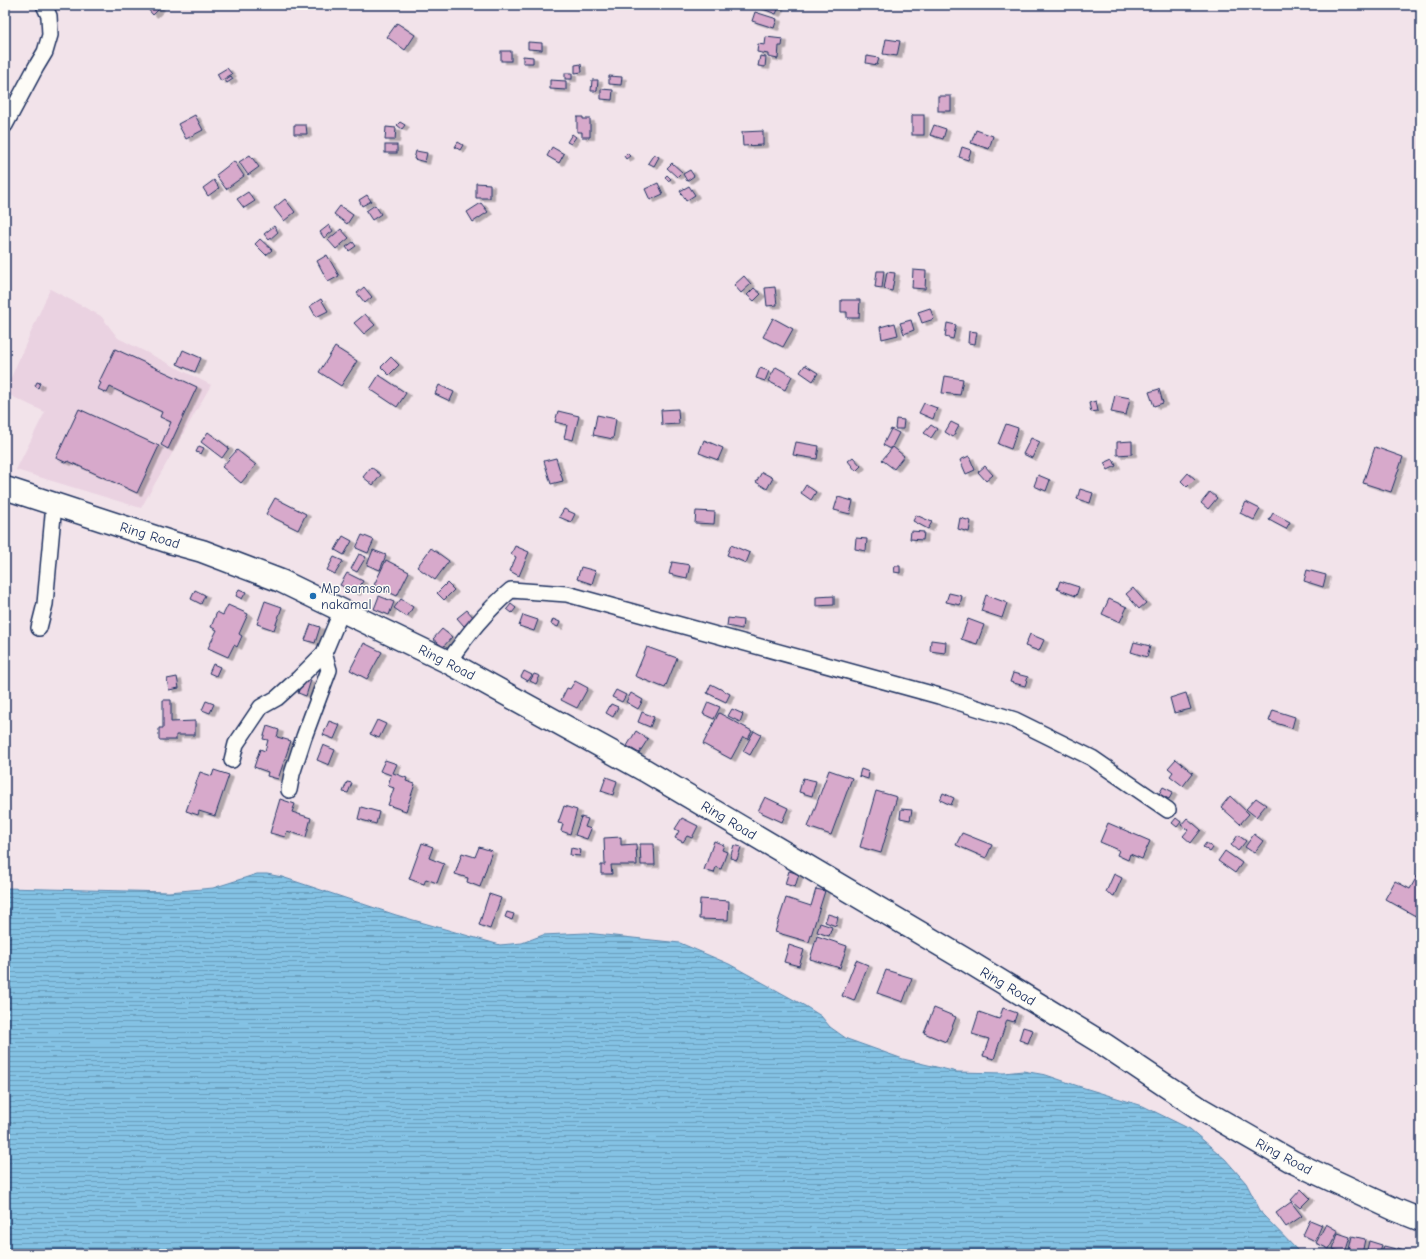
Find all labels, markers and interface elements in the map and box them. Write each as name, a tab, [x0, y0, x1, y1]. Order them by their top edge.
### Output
street label: Ring Road	[118, 518, 182, 553]
place label: Mp samson nakamal	[321, 580, 390, 613]
marker: Mp samson nakamal	[308, 591, 318, 601]
street label: Ring Road	[415, 641, 478, 684]
street label: Ring Road	[698, 797, 760, 844]
street label: Ring Road	[977, 963, 1039, 1010]
street label: Ring Road	[1253, 1134, 1315, 1178]

